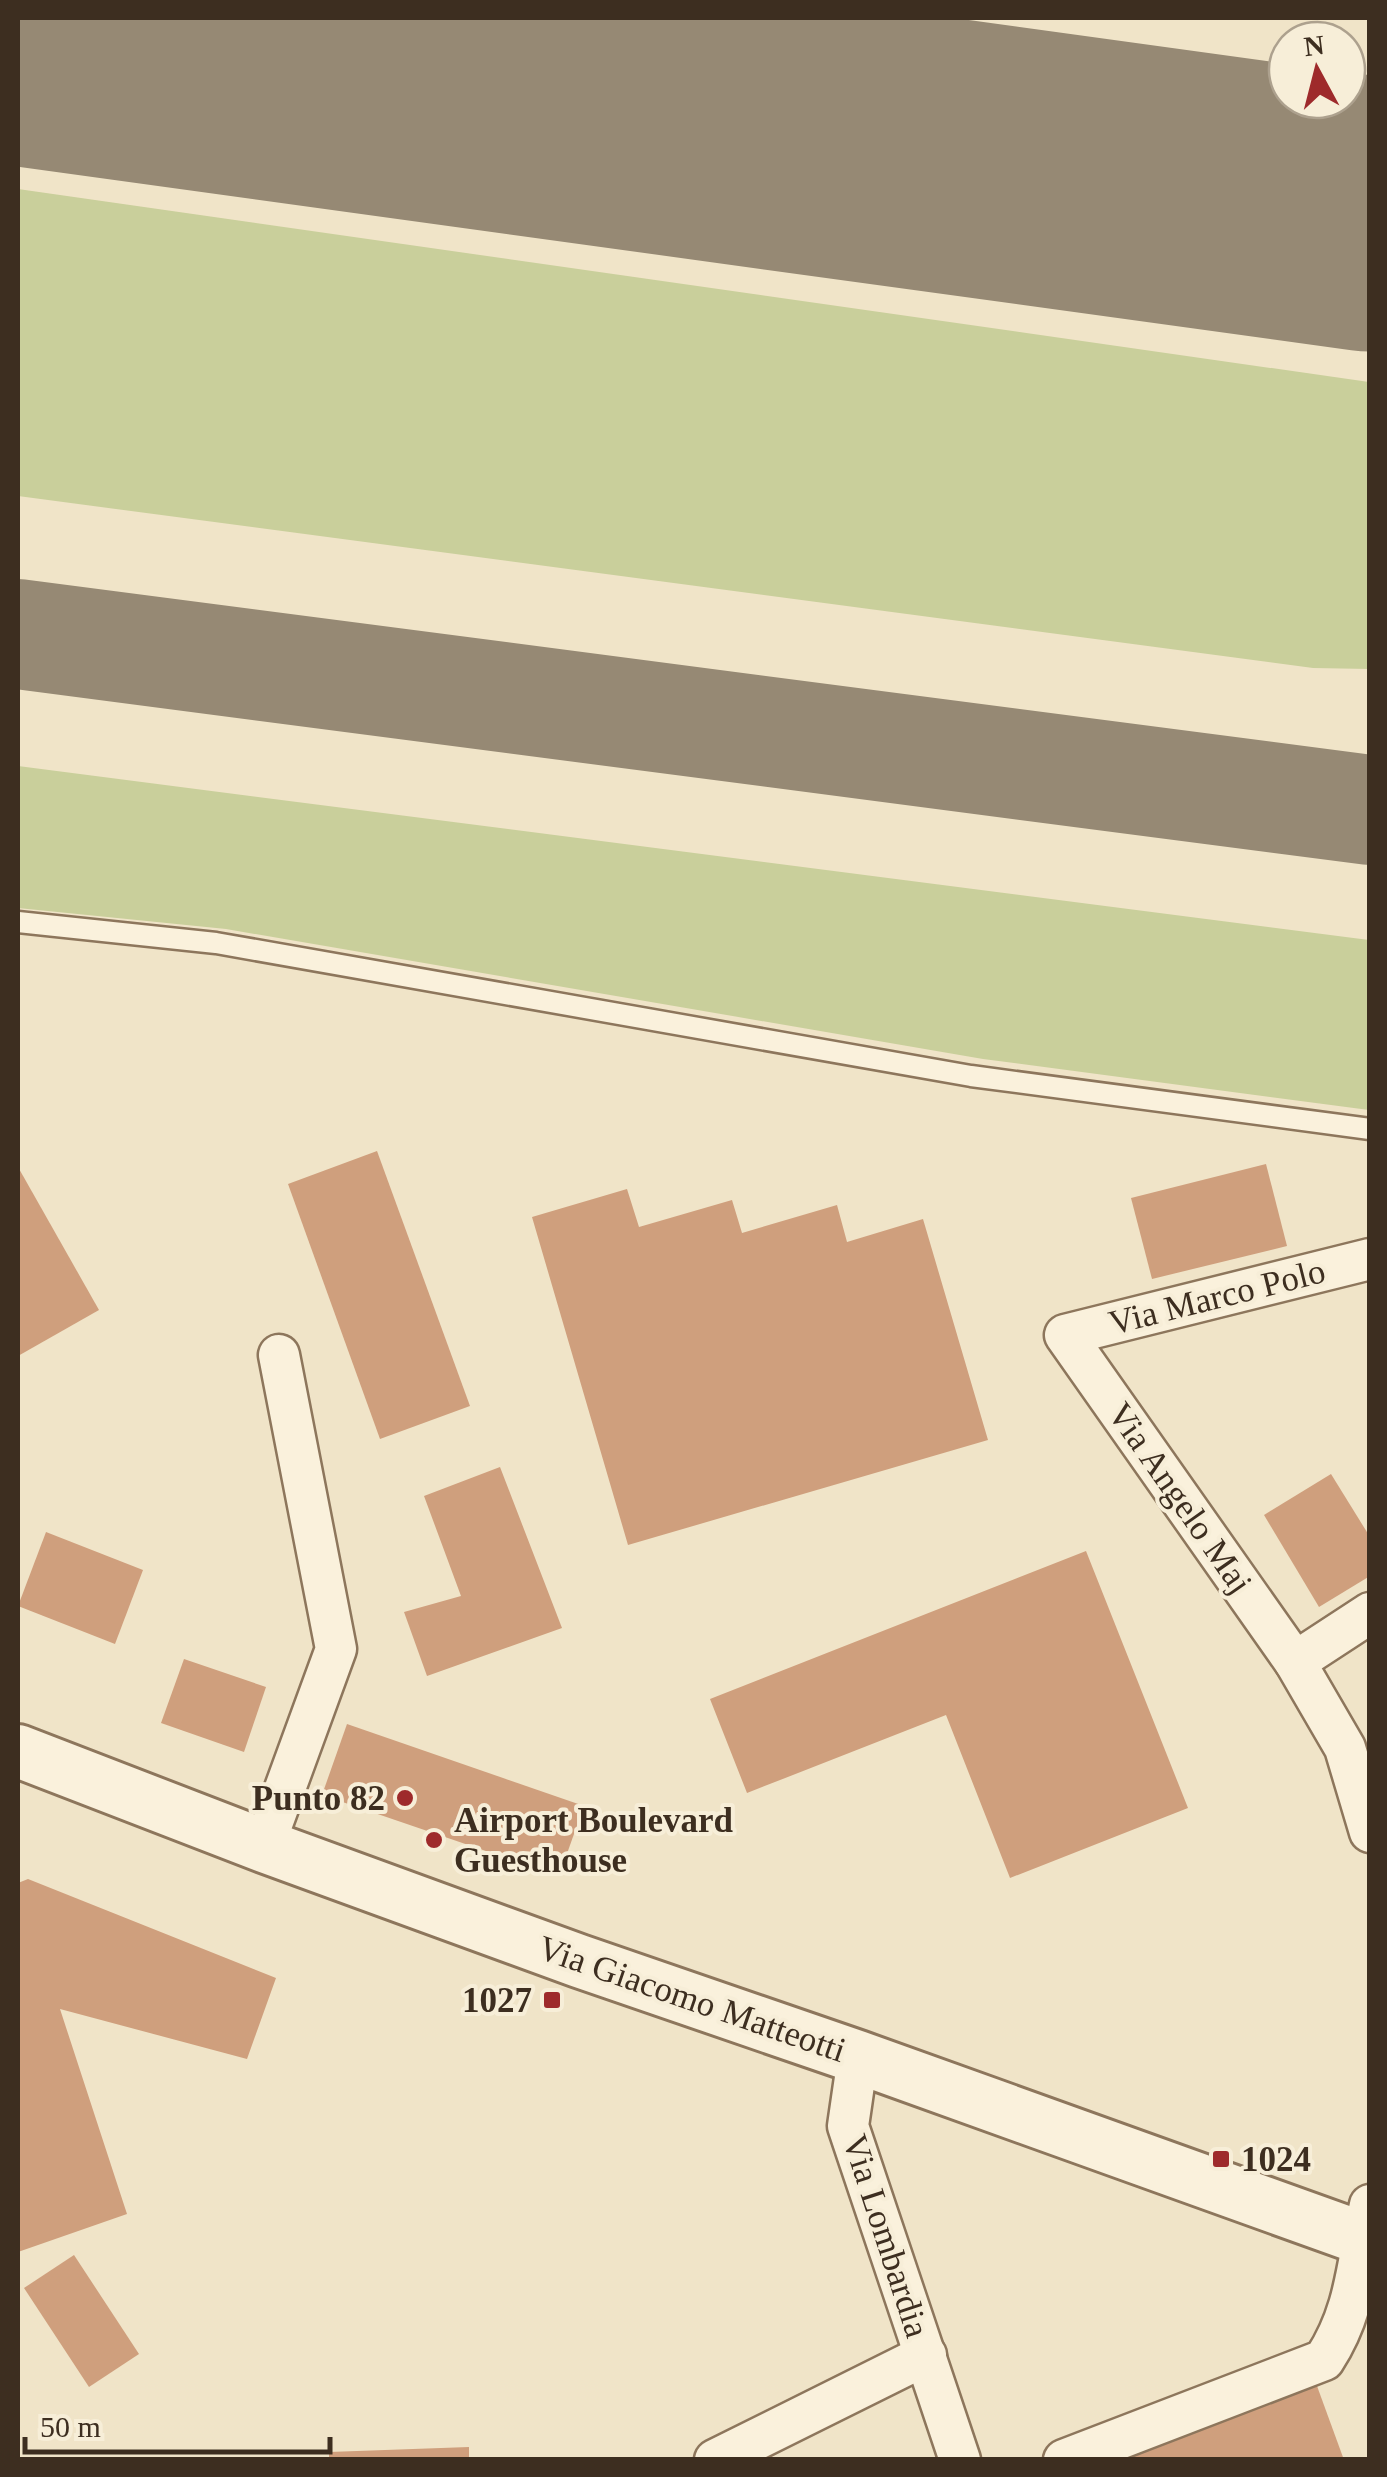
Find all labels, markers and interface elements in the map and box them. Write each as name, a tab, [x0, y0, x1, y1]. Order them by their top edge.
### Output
north arrow	[1267, 20, 1367, 120]
text: N	[1302, 29, 1326, 62]
street label: Via Marco Polo	[1105, 1251, 1329, 1343]
street label: Via Angelo Maj	[1100, 1395, 1260, 1601]
place label: Punto 82	[252, 1779, 385, 1818]
marker: Punto 82	[394, 1787, 416, 1809]
place label: Airport Boulevard Guesthouse	[454, 1801, 734, 1880]
marker: Airport Boulevard Guesthouse	[423, 1829, 445, 1851]
street label: Via Giacomo Matteotti	[533, 1928, 851, 2070]
place label: 1027	[462, 1981, 532, 2020]
marker: 1027	[541, 1989, 563, 2011]
street label: Via Lombardia	[835, 2130, 937, 2343]
place label: 1024	[1241, 2140, 1311, 2179]
marker: 1024	[1210, 2148, 1232, 2170]
scale bar	[25, 2392, 330, 2454]
text: 50 m	[40, 2410, 101, 2443]

